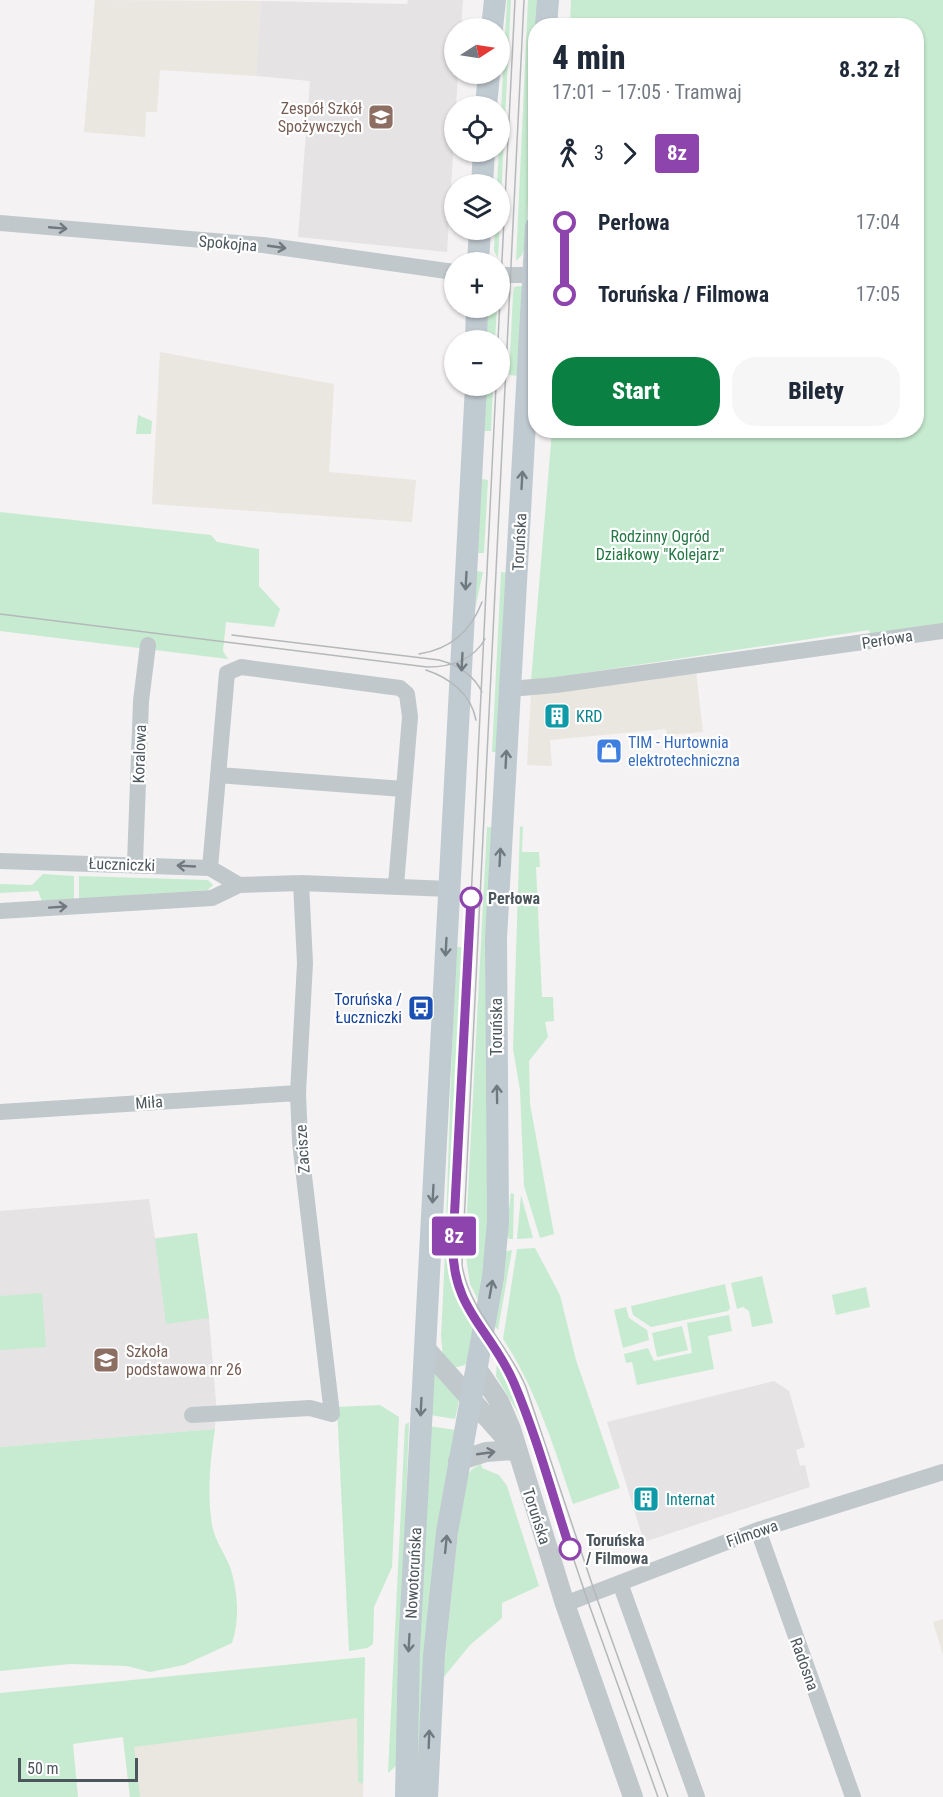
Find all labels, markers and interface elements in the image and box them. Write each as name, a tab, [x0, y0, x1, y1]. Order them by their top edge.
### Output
north arrow	[444, 18, 510, 84]
map controls	[444, 18, 510, 396]
text: 4 min	[552, 38, 626, 77]
text: 8.32 zł	[839, 57, 900, 82]
text: 17:01 – 17:05 · Tramwaj	[552, 80, 742, 104]
button: locate	[444, 96, 510, 162]
place label: Zespół Szkół Spożywczych	[278, 99, 362, 136]
school or university icon: Zespół Szkół Spożywczych	[366, 102, 396, 132]
icon: walk	[552, 137, 585, 170]
icon: forward	[613, 137, 646, 170]
text: 3	[594, 141, 604, 165]
text: 8z	[667, 141, 687, 165]
button: layers	[444, 174, 510, 240]
text: Perłowa	[598, 210, 670, 235]
text: 17:04	[856, 210, 900, 234]
one-way arrow	[48, 223, 68, 234]
street label: Spokojna	[198, 231, 258, 256]
one-way arrow	[267, 242, 286, 253]
button: +	[444, 252, 510, 318]
text: Toruńska / Filmowa	[598, 282, 769, 307]
text: 17:05	[856, 282, 900, 306]
button: −	[444, 330, 510, 396]
button: Start	[552, 357, 720, 426]
button: Bilety	[732, 357, 900, 426]
one-way arrow	[516, 471, 527, 490]
street label: Toruńska	[508, 513, 531, 572]
park label: Rodzinny Ogród Działkowy "Kolejarz"	[596, 527, 724, 564]
one-way arrow	[461, 571, 472, 591]
street label: Perłowa	[860, 626, 914, 653]
one-way arrow	[456, 652, 467, 672]
building icon: KRD	[542, 701, 572, 731]
place label: KRD	[576, 707, 602, 726]
street label: Koralowa	[129, 724, 150, 784]
place label: TIM - Hurtownia elektrotechniczna	[628, 733, 740, 770]
shop icon: TIM - Hurtownia elektrotechniczna	[594, 736, 624, 766]
one-way arrow	[501, 749, 512, 769]
one-way arrow	[495, 848, 506, 868]
street label: Łuczniczki	[88, 854, 156, 875]
one-way arrow	[176, 861, 196, 872]
marker: Perłowa	[460, 887, 482, 909]
place label: Perłowa	[488, 889, 541, 908]
one-way arrow	[48, 902, 68, 913]
one-way arrow	[440, 937, 451, 957]
place label: Toruńska / Łuczniczki	[334, 990, 402, 1027]
bus stop icon: Toruńska / Łuczniczki	[406, 993, 436, 1023]
street label: Toruńska	[487, 998, 506, 1056]
one-way arrow	[491, 1085, 503, 1105]
street label: Miła	[135, 1092, 163, 1113]
street label: Zacisze	[291, 1124, 314, 1174]
one-way arrow	[428, 1183, 439, 1203]
line badge: 8z	[427, 1216, 481, 1256]
text: 8z	[444, 1224, 464, 1248]
one-way arrow	[485, 1279, 496, 1299]
place label: Szkoła podstawowa nr 26	[126, 1342, 242, 1379]
school or university icon: Szkoła podstawowa nr 26	[91, 1345, 121, 1375]
one-way arrow	[416, 1396, 427, 1416]
one-way arrow	[476, 1447, 495, 1458]
building icon: Internat	[631, 1484, 661, 1514]
street label: Toruńska	[519, 1486, 555, 1547]
place label: Internat	[666, 1490, 715, 1509]
street label: Filmowa	[724, 1516, 780, 1551]
street label: Nowotoruńska	[402, 1527, 425, 1619]
place label: Toruńska / Filmowa	[585, 1531, 649, 1568]
one-way arrow	[441, 1535, 452, 1555]
marker: Toruńska / Filmowa	[559, 1538, 581, 1560]
one-way arrow	[404, 1633, 415, 1653]
street label: Radosna	[786, 1635, 823, 1693]
one-way arrow	[424, 1729, 435, 1749]
scale bar	[18, 1755, 138, 1782]
text: 50 m	[27, 1759, 59, 1778]

